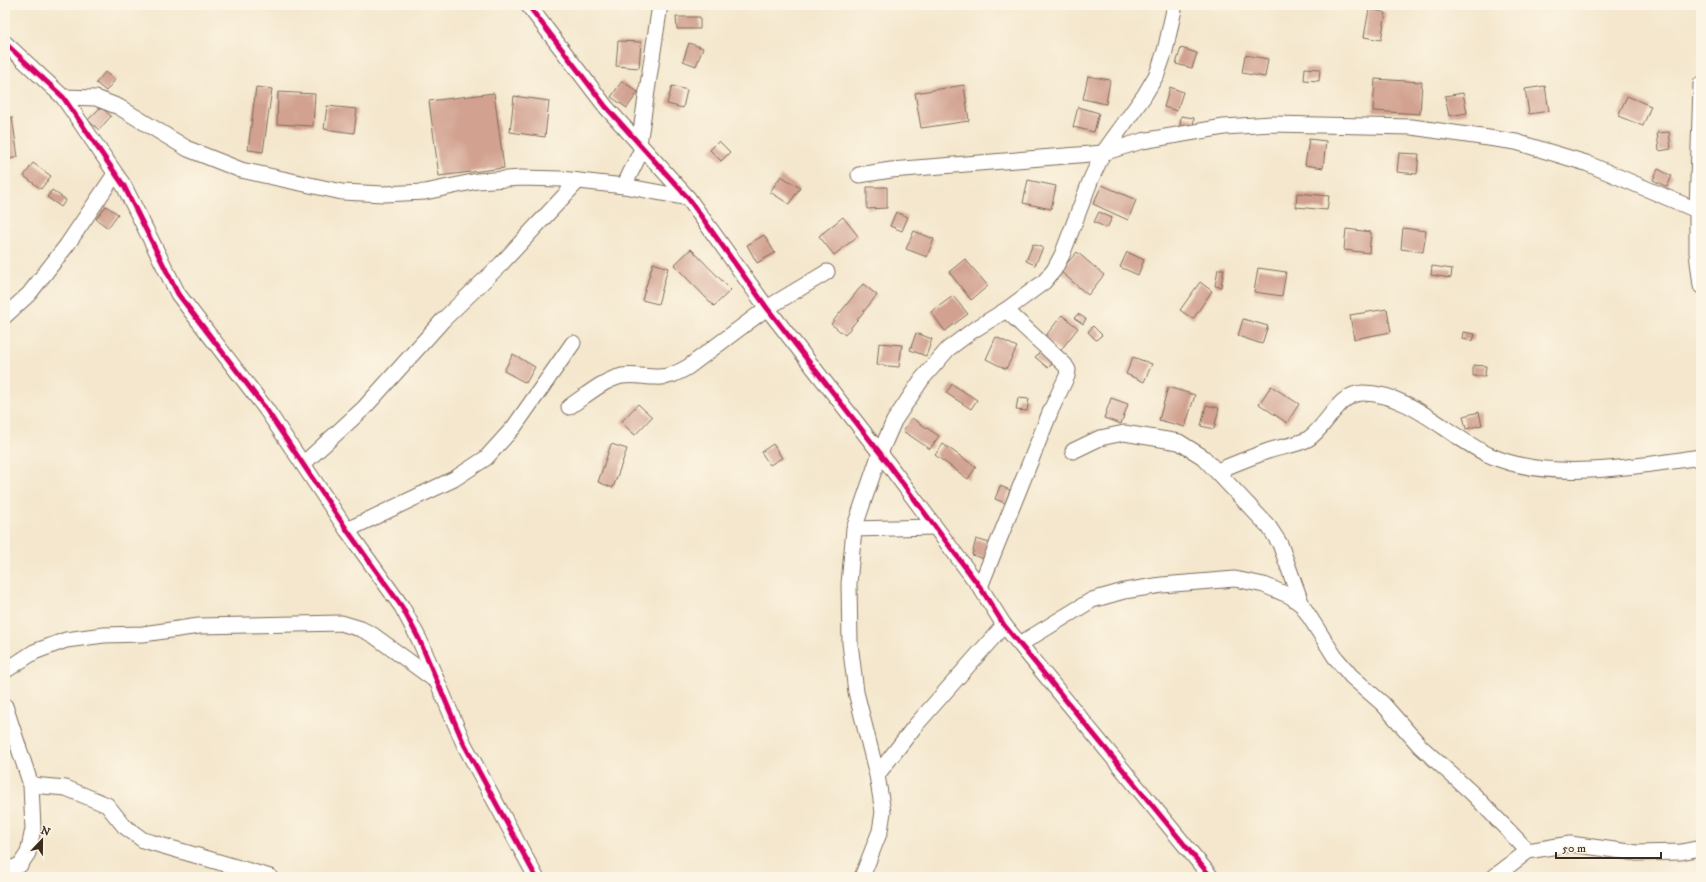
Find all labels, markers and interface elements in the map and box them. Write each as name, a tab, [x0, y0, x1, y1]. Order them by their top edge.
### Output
north arrow	[22, 820, 62, 860]
text: N	[39, 823, 52, 840]
scale bar	[1556, 834, 1661, 860]
text: 50 m	[1562, 841, 1586, 856]

